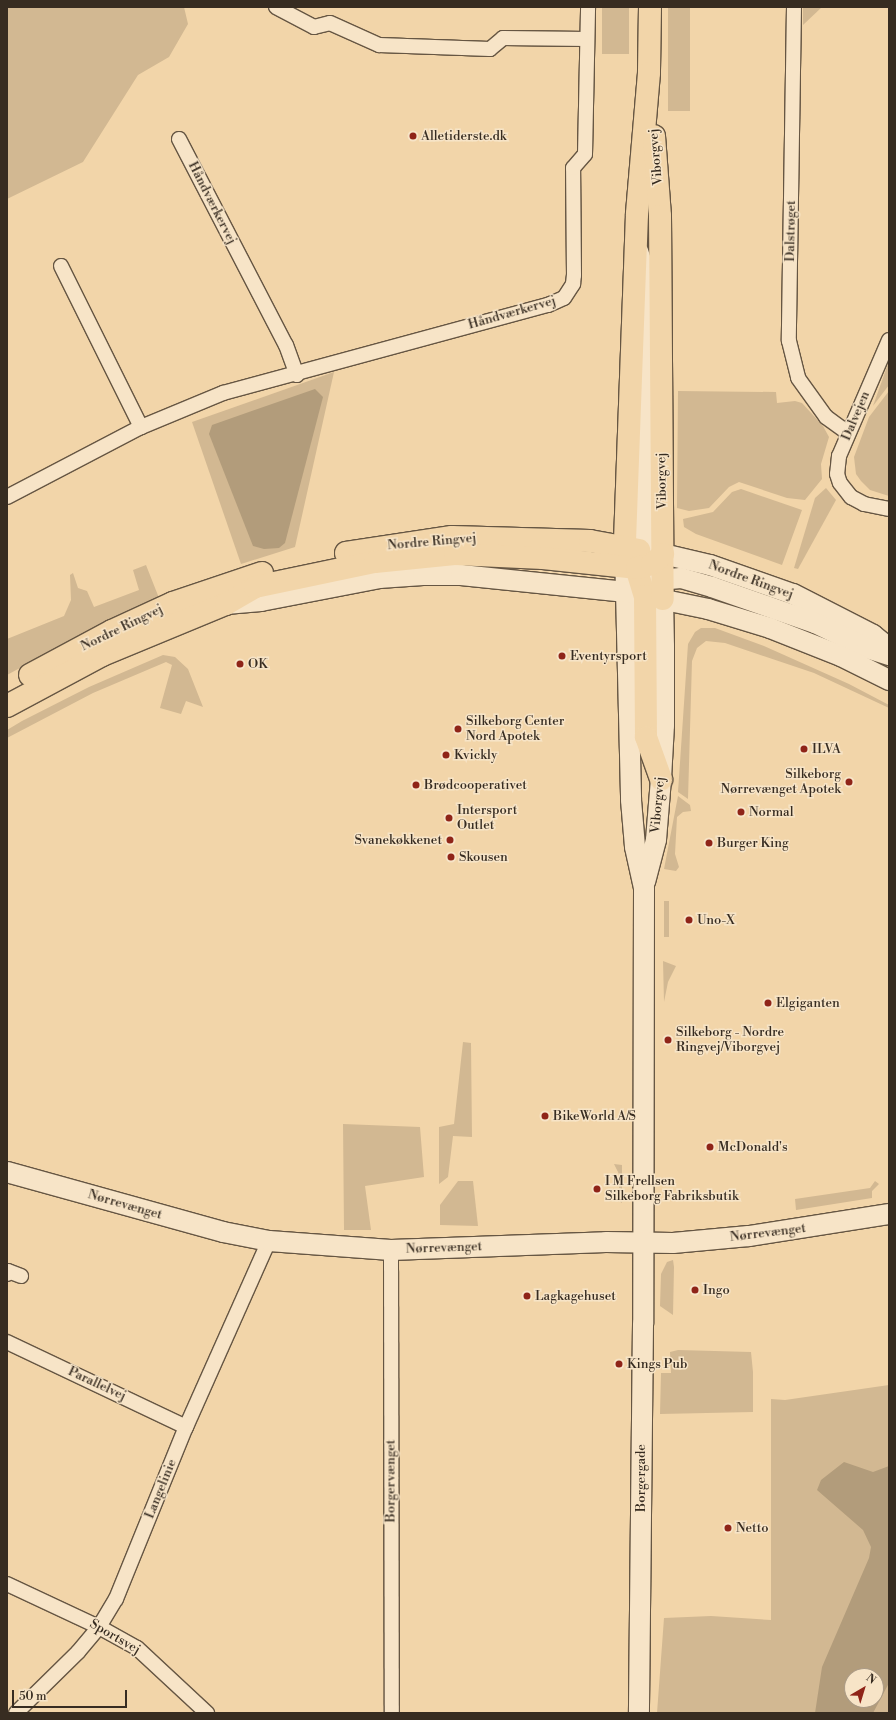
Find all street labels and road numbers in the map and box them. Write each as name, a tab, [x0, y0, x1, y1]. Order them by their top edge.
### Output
street label: Viborgvej	[646, 128, 666, 186]
street label: Håndværkervej	[185, 159, 239, 247]
street label: Dalstrøget	[783, 200, 799, 262]
street label: Håndværkervej	[466, 293, 558, 333]
street label: Dalvejen	[839, 389, 873, 443]
street label: Viborgvej	[654, 452, 670, 510]
street label: Nordre Ringvej	[387, 530, 477, 554]
street label: Nordre Ringvej	[706, 557, 796, 603]
street label: Nordre Ringvej	[78, 601, 166, 655]
street label: Viborgvej	[648, 776, 668, 834]
street label: Nørrevænget	[86, 1187, 164, 1223]
street label: Nørrevænget	[729, 1221, 807, 1245]
street label: Nørrevænget	[406, 1239, 482, 1257]
street label: Parallelvej	[65, 1364, 129, 1404]
street label: Borgervænget	[383, 1440, 399, 1522]
street label: Borgergade	[633, 1444, 649, 1512]
street label: Langelinie	[142, 1457, 180, 1521]
street label: Sportsvej	[87, 1616, 143, 1658]

